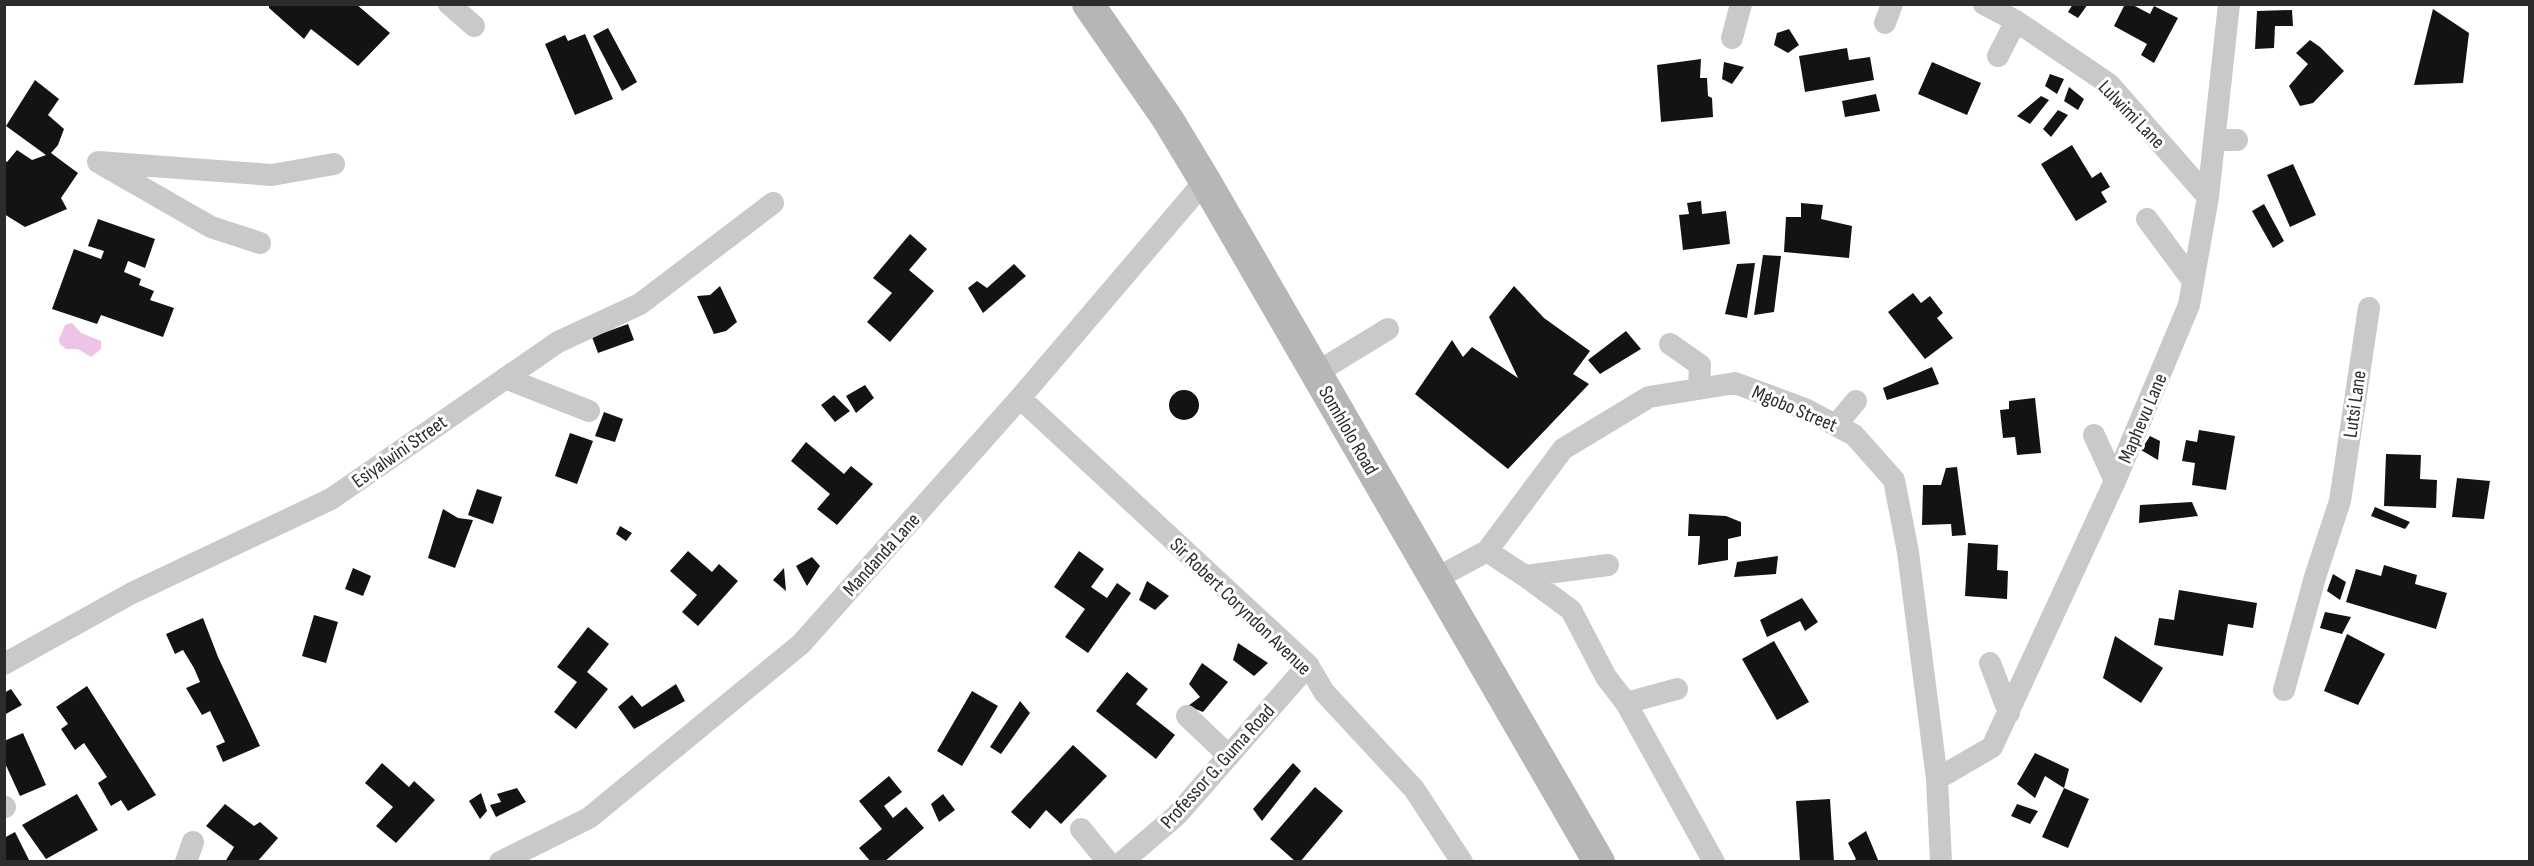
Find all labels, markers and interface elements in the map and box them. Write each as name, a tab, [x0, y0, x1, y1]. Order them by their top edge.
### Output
street label: Lulwimi Lane	[2093, 75, 2170, 154]
street label: Lutsi Lane	[2338, 369, 2372, 439]
street label: Maphevu Lane	[2113, 370, 2173, 467]
street label: Mgobo Street	[1748, 380, 1841, 438]
street label: Somhlolo Road	[1313, 382, 1383, 479]
street label: Esiyalwini Street	[347, 410, 452, 493]
street label: Mandanda Lane	[838, 508, 925, 601]
street label: Sir Robert Coryndon Avenue	[1165, 533, 1316, 680]
street label: Professor G. Guma Road	[1156, 699, 1280, 834]

